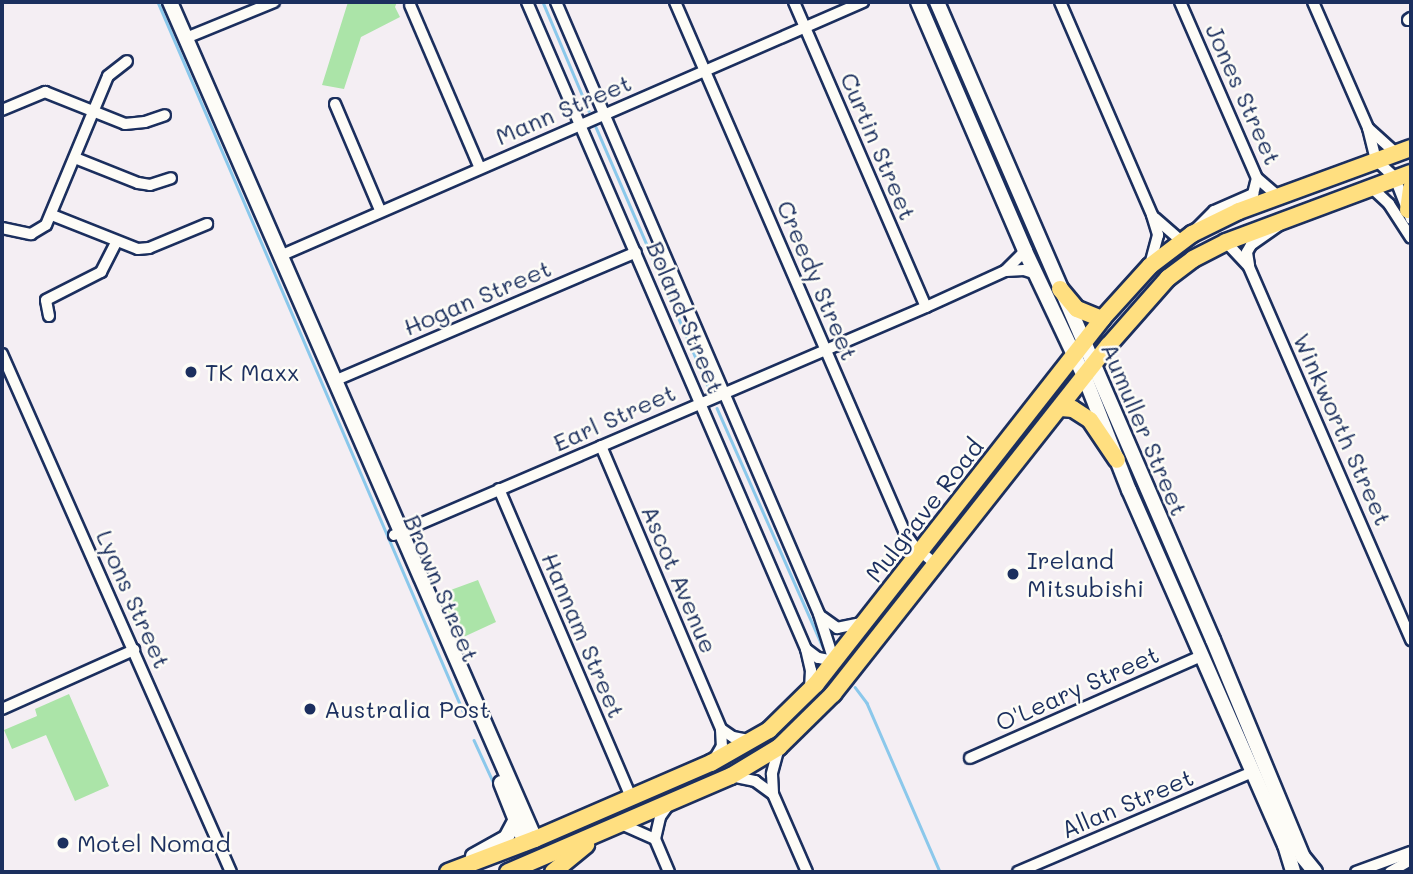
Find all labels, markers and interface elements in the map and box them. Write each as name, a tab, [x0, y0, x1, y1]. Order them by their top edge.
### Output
street label: Jones Street	[1200, 19, 1288, 169]
street label: Mann Street	[491, 67, 635, 151]
street label: Curtin Street	[835, 68, 923, 224]
street label: Creedy Street	[771, 196, 865, 364]
street label: Boland Street	[641, 236, 731, 398]
street label: Hogan Street	[399, 253, 555, 341]
street label: Winkworth Street	[1288, 328, 1398, 530]
street label: Aumuller Street	[1096, 338, 1194, 520]
place label: TK Maxx	[205, 358, 299, 386]
marker: TK Maxx	[183, 364, 199, 380]
street label: Earl Street	[548, 377, 680, 457]
street label: Mulgrave Road	[859, 432, 989, 588]
street label: Ascot Avenue	[636, 501, 724, 657]
street label: Brown Street	[398, 510, 486, 666]
street label: Lyons Street	[91, 525, 177, 673]
place label: Ireland Mitsubishi	[1027, 546, 1144, 602]
street label: Hannam Street	[536, 548, 632, 722]
marker: Ireland Mitsubishi	[1005, 566, 1021, 582]
street label: O'Leary Street	[991, 639, 1163, 737]
place label: Australia Post	[324, 695, 490, 723]
marker: Australia Post	[302, 701, 318, 717]
street label: Allan Street	[1056, 762, 1198, 844]
place label: Motel Nomad	[77, 829, 231, 857]
marker: Motel Nomad	[55, 835, 71, 851]

